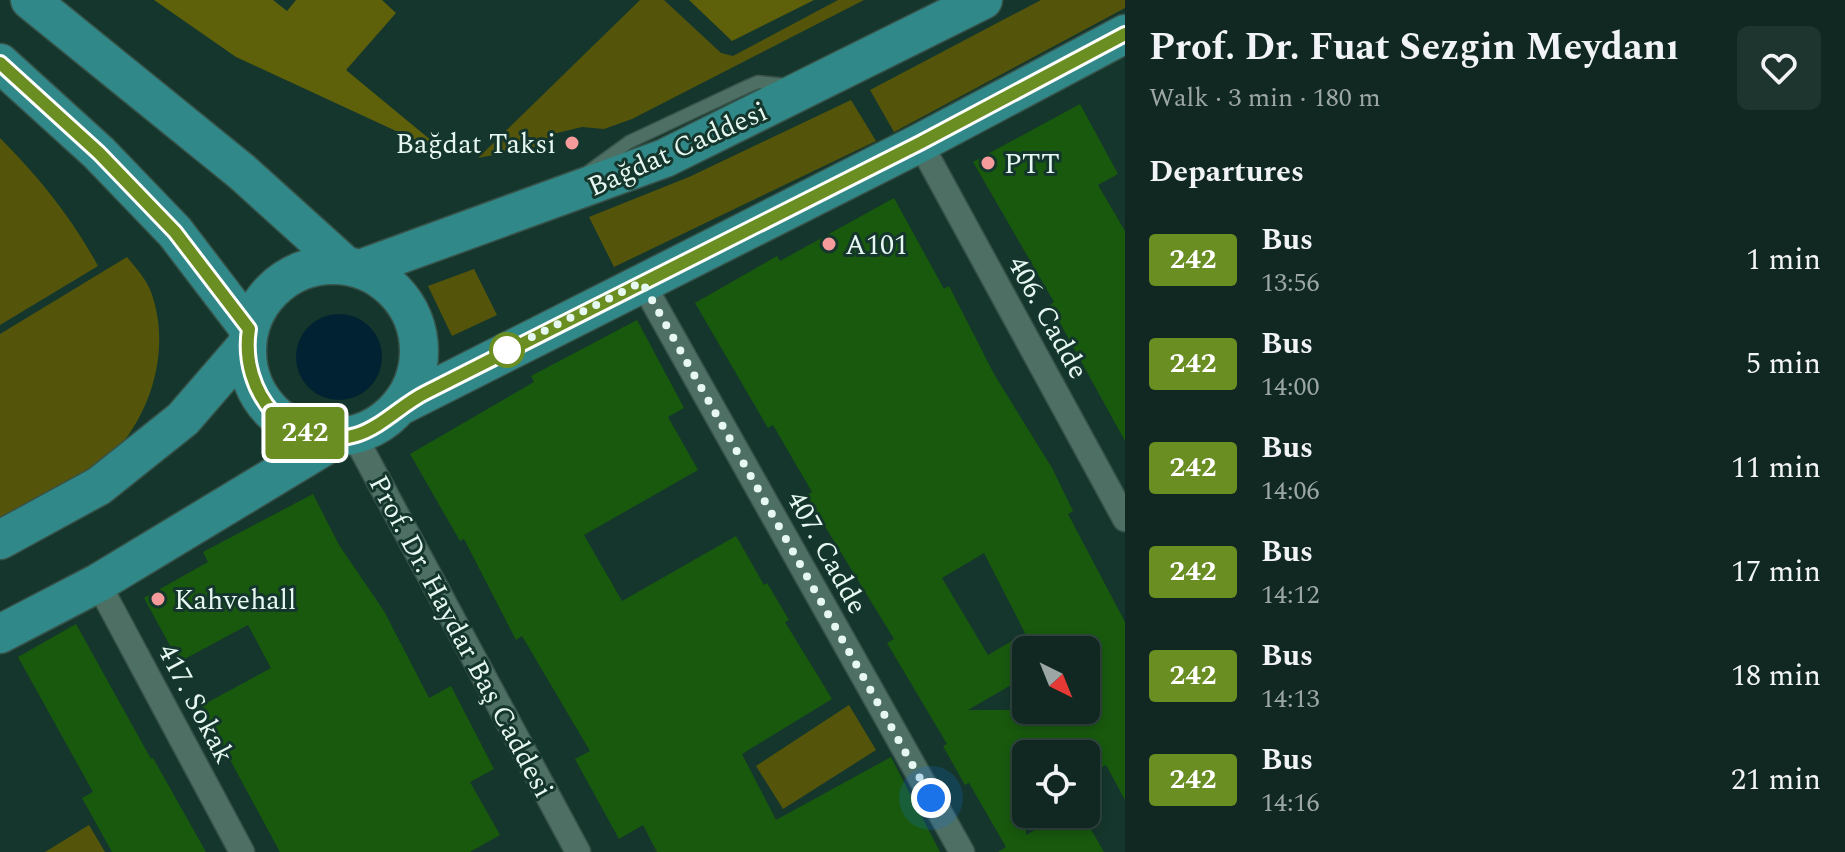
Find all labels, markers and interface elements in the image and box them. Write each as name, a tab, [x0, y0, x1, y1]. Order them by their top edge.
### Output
text: Prof. Dr. Fuat Sezgin Meydanı	[1149, 19, 1679, 77]
button: heart	[1737, 26, 1821, 110]
text: Walk · 3 min · 180 m	[1149, 78, 1381, 118]
street label: Bağdat Caddesi	[581, 90, 775, 208]
place label: Bağdat Taksi	[396, 123, 556, 166]
marker: Bağdat Taksi	[563, 134, 581, 152]
place label: PTT	[1004, 143, 1060, 186]
text: Departures	[1149, 149, 1304, 195]
marker: PTT	[979, 154, 997, 172]
text: Bus	[1261, 217, 1313, 263]
place label: A101	[845, 224, 908, 267]
marker: A101	[820, 235, 838, 253]
text: 1 min	[1746, 237, 1821, 283]
text: 242	[1169, 238, 1217, 281]
street label: 406. Cadde	[996, 248, 1099, 387]
text: 13:56	[1261, 263, 1320, 303]
text: Bus	[1261, 321, 1313, 367]
unlabelled marker	[490, 333, 524, 367]
text: 5 min	[1746, 341, 1821, 387]
text: 242	[1169, 342, 1217, 385]
text: 14:00	[1261, 367, 1320, 407]
line badge: 242	[259, 407, 351, 459]
text: 242	[281, 411, 329, 454]
text: Bus	[1261, 425, 1313, 471]
text: 11 min	[1731, 445, 1821, 491]
text: 242	[1169, 446, 1217, 489]
street label: Prof. Dr. Haydar Baş Caddesi	[357, 468, 564, 806]
text: 14:06	[1261, 471, 1320, 511]
street label: 407. Cadde	[775, 483, 878, 622]
text: Bus	[1261, 529, 1313, 575]
text: 17 min	[1731, 549, 1821, 595]
text: 242	[1169, 550, 1217, 593]
text: 14:12	[1261, 575, 1320, 615]
place label: Kahvehall	[174, 579, 296, 622]
marker: Kahvehall	[149, 590, 167, 608]
text: Bus	[1261, 633, 1313, 679]
street label: 417. Sokak	[146, 636, 245, 772]
north arrow	[1012, 636, 1100, 724]
map controls	[1012, 636, 1100, 828]
text: 18 min	[1731, 653, 1821, 699]
text: 242	[1169, 654, 1217, 697]
text: 14:13	[1261, 679, 1320, 719]
text: Bus	[1261, 737, 1313, 783]
button: locate	[1012, 740, 1100, 828]
text: 21 min	[1731, 757, 1821, 803]
text: 242	[1169, 758, 1217, 801]
your location	[911, 778, 951, 818]
text: 14:16	[1261, 783, 1320, 823]

